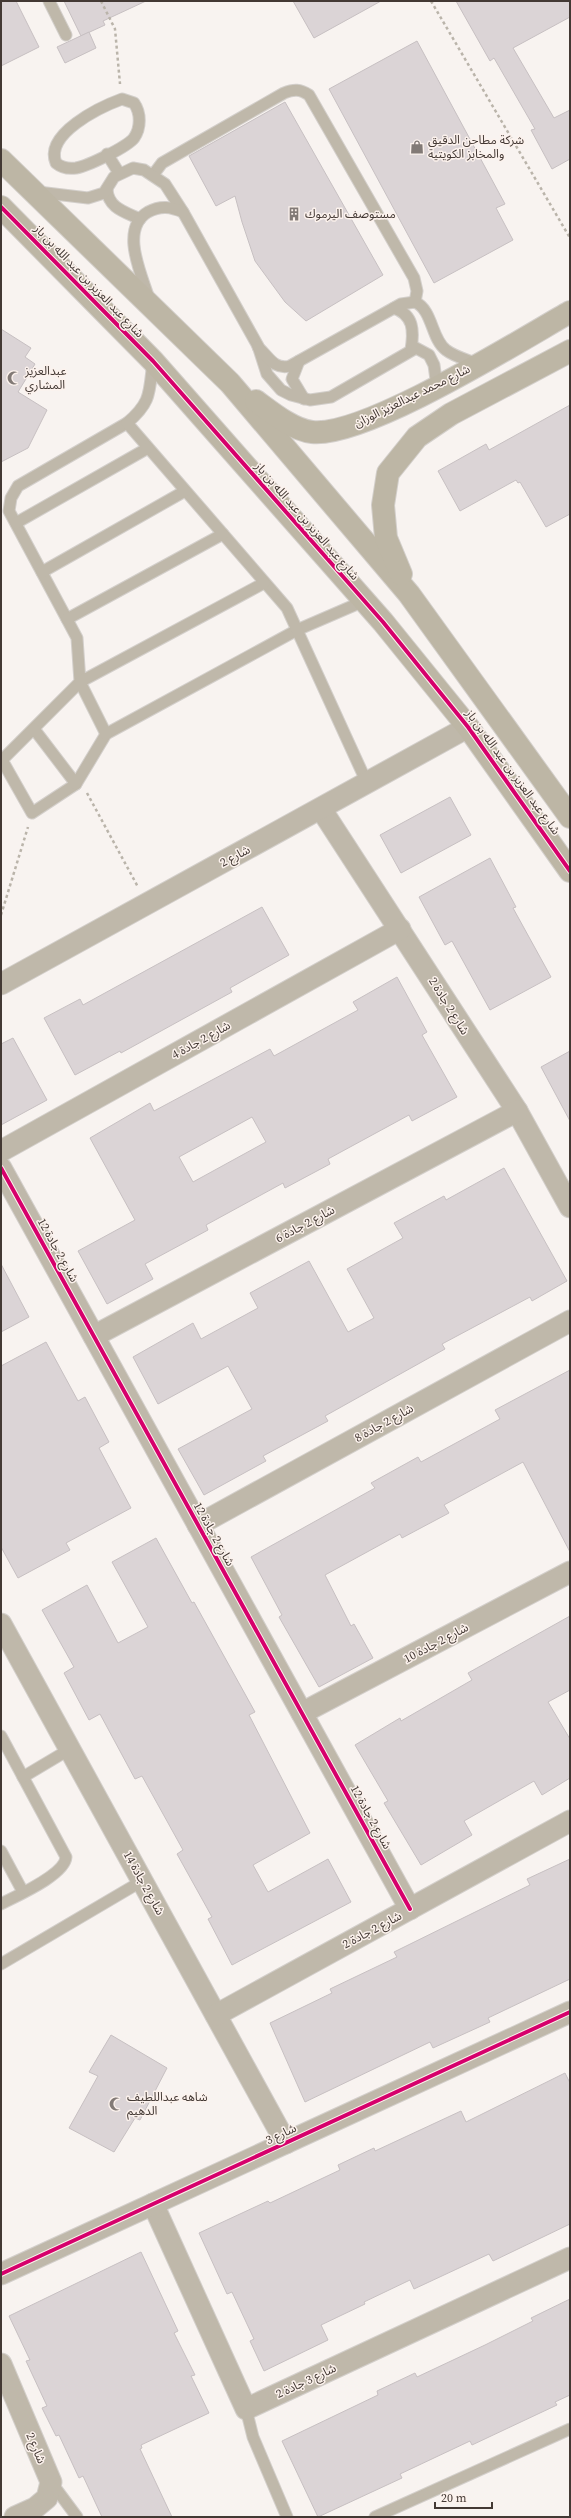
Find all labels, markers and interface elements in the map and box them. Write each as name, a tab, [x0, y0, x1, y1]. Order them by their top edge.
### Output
place label: شركة مطاحن الدقيق والمخابز الكويتية	[428, 132, 524, 162]
shop icon: شركة مطاحن الدقيق والمخابز الكويتية	[409, 139, 425, 155]
building icon: مستوصف اليرموك	[286, 206, 302, 222]
place label: مستوصف اليرموك	[305, 206, 396, 222]
street label: شارع عبد العزيز بن عبد الله بن باز	[29, 220, 147, 342]
street label: شارع محمد عبدالعزيز الوزان	[351, 361, 473, 432]
place label: عبدالعزيز المشاري	[24, 363, 67, 395]
mosque icon: عبدالعزيز المشاري	[6, 370, 22, 386]
street label: شارع عبد العزيز بن عبد الله بن باز	[250, 458, 363, 584]
street label: شارع عبد العزيز بن عبد الله بن باز	[461, 705, 564, 839]
street label: شارع 2	[217, 841, 253, 872]
street label: شارع 2 جادة 2	[424, 974, 473, 1038]
street label: شارع 2 جادة 4	[169, 1017, 234, 1064]
street label: شارع 2 جادة 6	[273, 1202, 338, 1247]
street label: شارع 2 جادة 12	[33, 1215, 82, 1285]
street label: شارع 2 جادة 8	[352, 1400, 417, 1447]
street label: شارع 2 جادة 12	[189, 1499, 238, 1569]
street label: شارع 2 جادة 10	[401, 1619, 472, 1668]
street label: شارع 2 جادة 12	[346, 1782, 395, 1852]
street label: شارع 2 جادة 14	[119, 1848, 168, 1918]
street label: شارع 2 جادة 2	[340, 1908, 405, 1953]
place label: شاهه عبداللطيف الدهيم	[127, 2089, 208, 2120]
mosque icon: شاهه عبداللطيف الدهيم	[108, 2096, 124, 2112]
street label: شارع 3	[263, 2120, 299, 2149]
street label: شارع 3 جادة 2	[273, 2360, 339, 2403]
street label: شارع 2	[21, 2430, 50, 2466]
scale bar	[435, 2484, 492, 2510]
text: 20 m	[441, 2490, 467, 2506]

